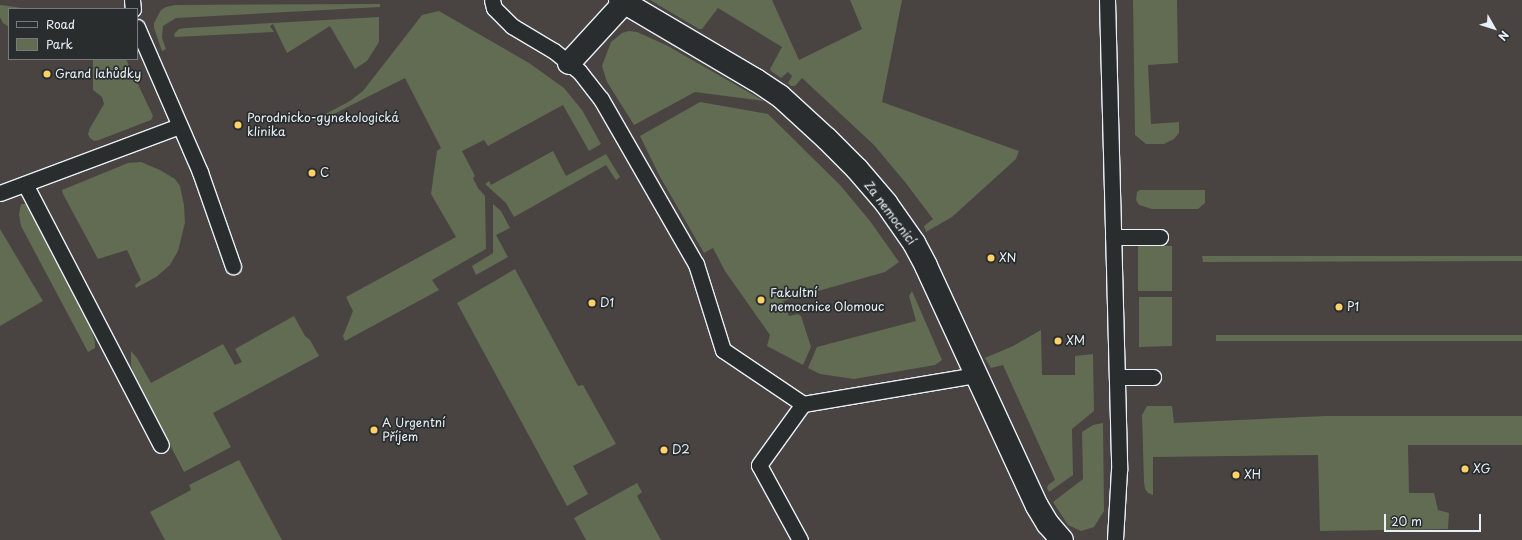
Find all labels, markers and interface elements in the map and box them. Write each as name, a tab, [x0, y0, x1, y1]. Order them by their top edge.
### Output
legend	[8, 8, 138, 60]
north arrow	[1474, 8, 1514, 48]
text: Road	[46, 15, 75, 33]
text: N	[1494, 27, 1513, 45]
text: Park	[46, 35, 73, 53]
place label: Grand lahůdky	[55, 67, 142, 81]
marker: Grand lahůdky	[42, 69, 52, 79]
place label: Porodnicko-gynekologická klinika	[247, 111, 399, 139]
marker: Porodnicko-gynekologická klinika	[232, 119, 244, 131]
place label: C	[320, 166, 329, 180]
marker: C	[307, 168, 317, 178]
street label: Za nemocnicí	[861, 178, 919, 248]
place label: XN	[999, 251, 1017, 265]
marker: XN	[986, 253, 996, 263]
place label: Fakultní nemocnice Olomouc	[770, 286, 885, 314]
marker: Fakultní nemocnice Olomouc	[755, 294, 767, 306]
place label: D1	[600, 296, 614, 310]
marker: D1	[587, 298, 597, 308]
place label: P1	[1347, 300, 1359, 314]
marker: P1	[1334, 302, 1344, 312]
place label: XM	[1066, 334, 1085, 348]
marker: XM	[1053, 336, 1063, 346]
place label: A Urgentní Příjem	[382, 416, 445, 444]
marker: A Urgentní Příjem	[369, 425, 379, 435]
place label: D2	[672, 443, 690, 457]
marker: D2	[659, 445, 669, 455]
place label: XG	[1473, 462, 1491, 476]
marker: XG	[1460, 464, 1470, 474]
place label: XH	[1244, 468, 1261, 482]
marker: XH	[1231, 470, 1241, 480]
scale bar	[1386, 506, 1483, 532]
text: 20 m	[1391, 512, 1422, 530]

